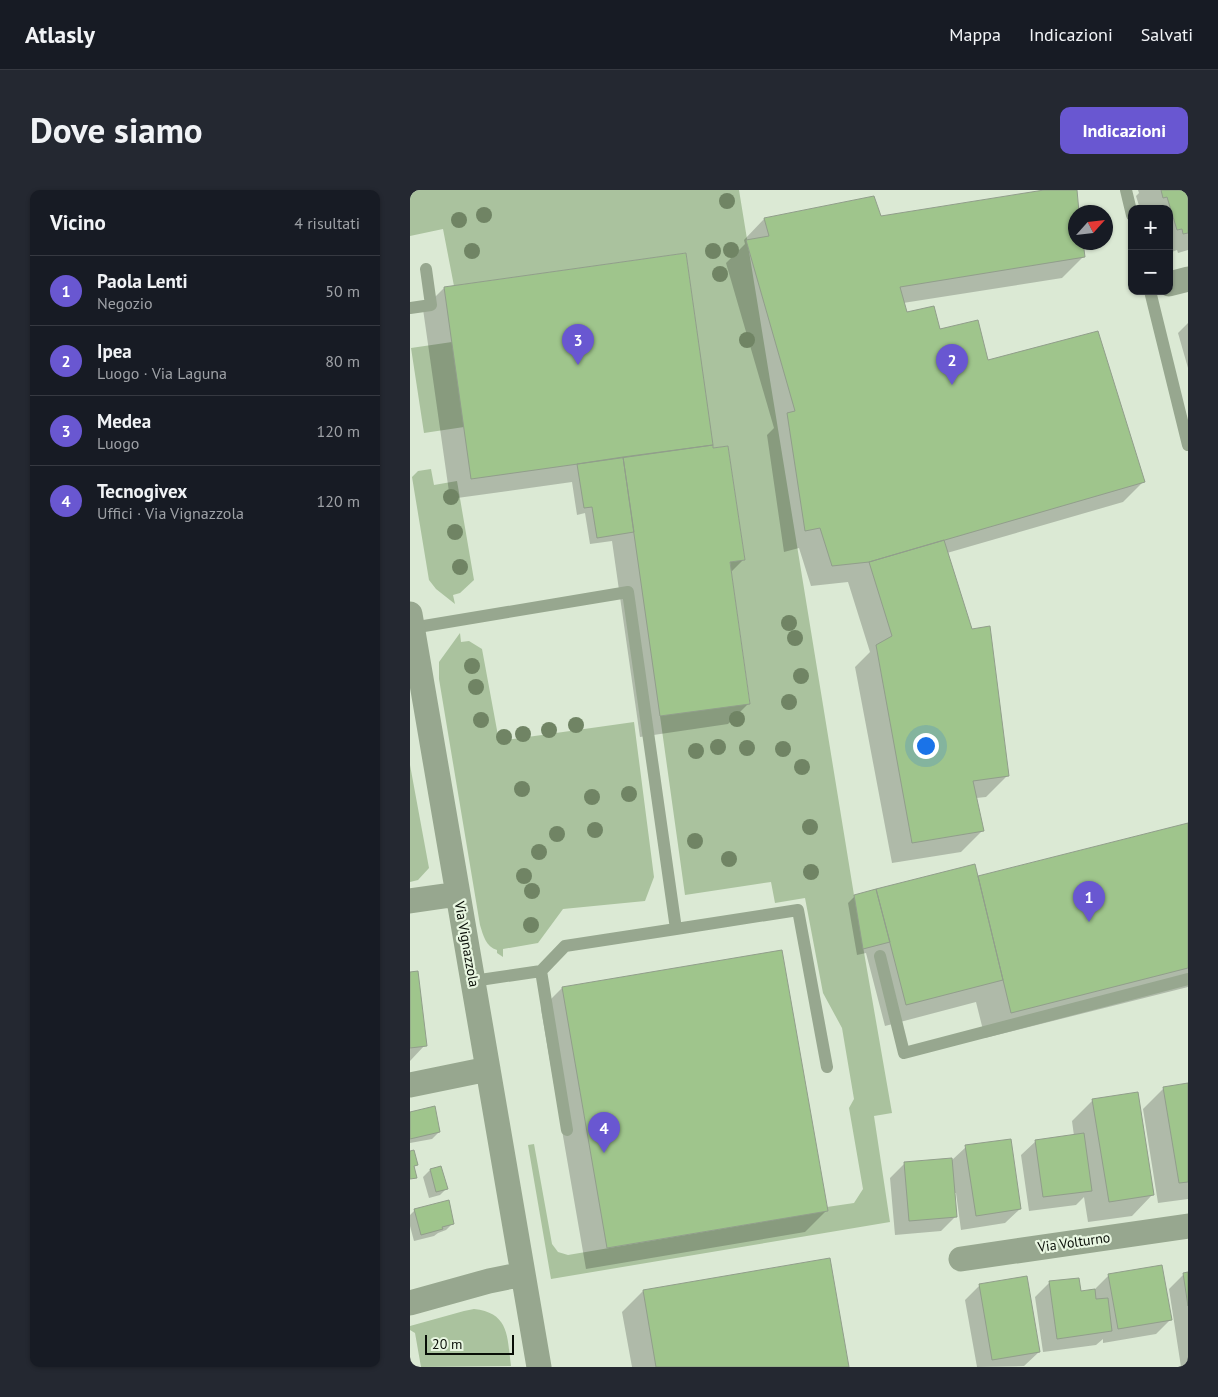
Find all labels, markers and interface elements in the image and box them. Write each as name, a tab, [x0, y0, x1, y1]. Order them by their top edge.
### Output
text: Atlasly	[25, 19, 95, 50]
text: Mappa	[949, 23, 1001, 46]
text: Indicazioni	[1029, 23, 1113, 46]
text: Salvati	[1141, 23, 1193, 46]
text: Dove siamo	[30, 107, 203, 153]
button: Indicazioni	[1060, 107, 1188, 154]
north arrow	[1068, 205, 1113, 250]
map controls	[1128, 205, 1173, 295]
button: +	[1128, 205, 1173, 250]
text: Vicino	[50, 209, 106, 236]
text: 4 risultati	[294, 213, 360, 233]
button: −	[1128, 250, 1173, 295]
text: Paola Lenti	[97, 269, 188, 293]
text: 1	[61, 281, 71, 301]
text: 50 m	[325, 281, 360, 301]
text: Negozio	[97, 293, 153, 313]
pin: 3	[562, 324, 594, 365]
text: Ipea	[97, 339, 132, 363]
pin: 2	[936, 344, 968, 385]
text: 2	[61, 351, 71, 371]
text: 80 m	[325, 351, 360, 371]
text: Luogo · Via Laguna	[97, 363, 227, 383]
text: Medea	[97, 409, 151, 433]
text: 3	[61, 421, 71, 441]
text: 120 m	[317, 421, 360, 441]
text: Luogo	[97, 433, 139, 453]
text: Tecnogivex	[97, 479, 187, 503]
text: 4	[61, 491, 71, 511]
text: 120 m	[317, 491, 360, 511]
text: Uffici · Via Vignazzola	[97, 503, 244, 523]
your location	[913, 733, 939, 759]
pin: 1	[1073, 881, 1105, 922]
street label: Via Vignazzola	[450, 899, 483, 988]
pin: 4	[588, 1112, 620, 1153]
street label: Via Volturno	[1036, 1228, 1111, 1256]
scale bar	[425, 1332, 514, 1355]
text: 20 m	[432, 1335, 462, 1353]

